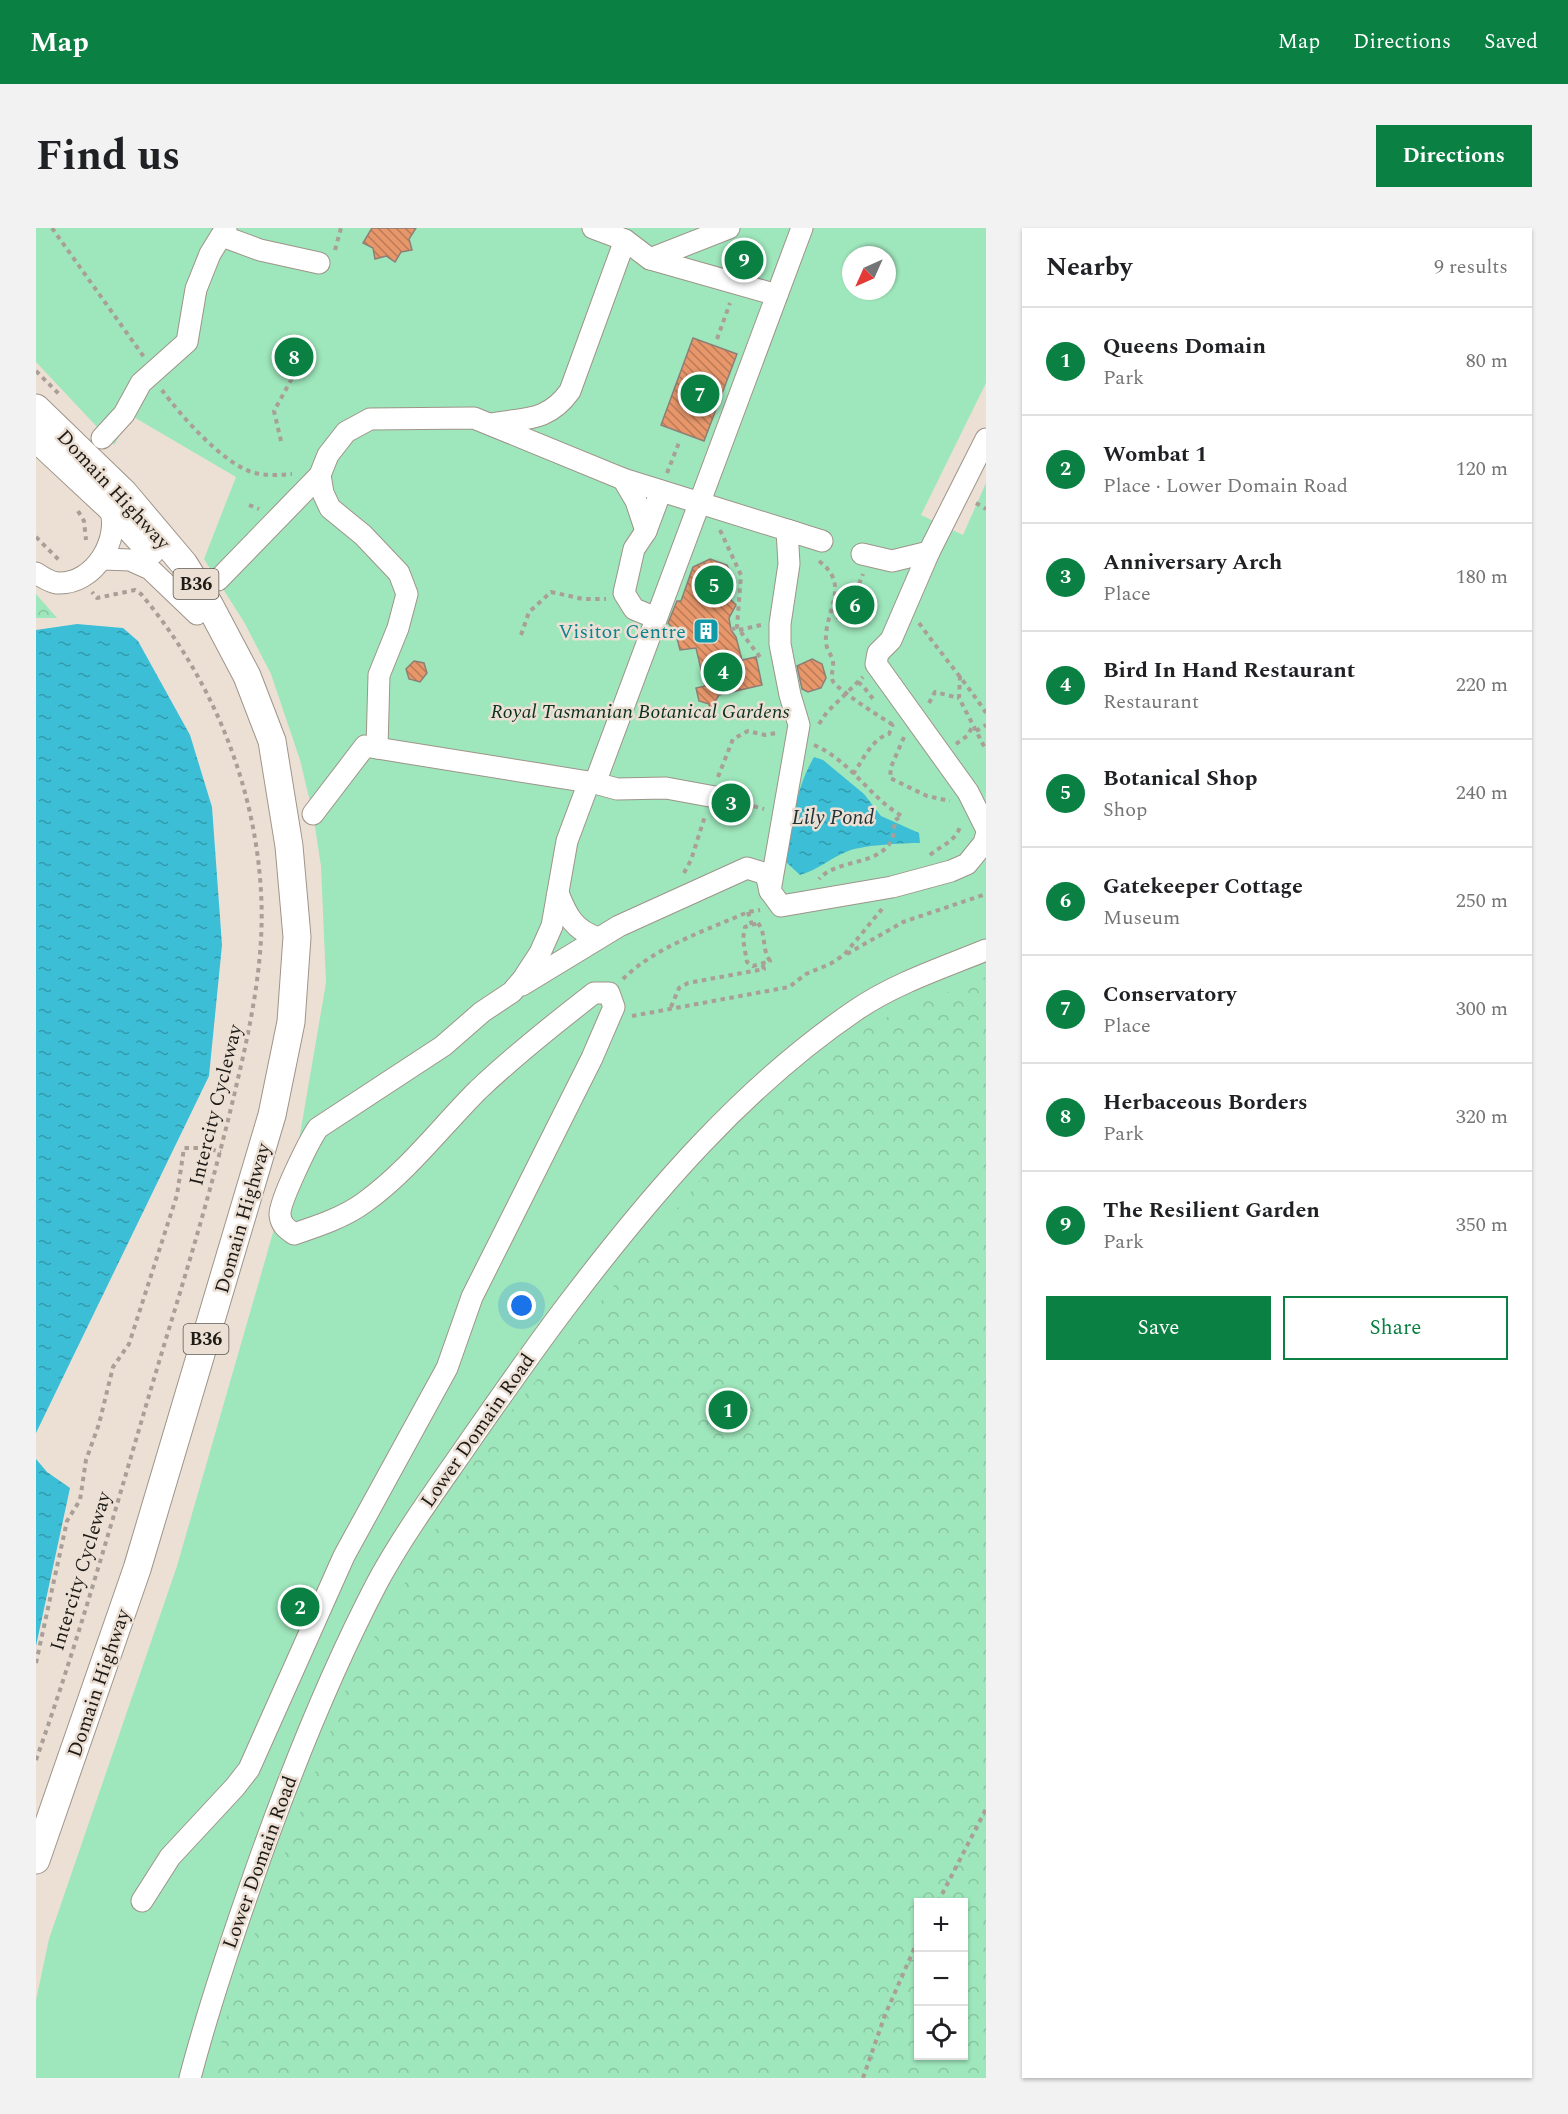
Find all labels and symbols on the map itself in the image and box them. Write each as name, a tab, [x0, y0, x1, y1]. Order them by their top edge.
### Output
pin: 9	[724, 237, 764, 282]
north arrow	[842, 246, 896, 300]
pin: 8	[274, 334, 314, 380]
pin: 7	[680, 372, 720, 416]
street label: Domain Highway	[49, 423, 178, 558]
pin: 5	[694, 562, 734, 608]
road number: B36	[174, 569, 218, 599]
pin: 6	[836, 582, 874, 628]
building icon: Visitor Centre	[691, 616, 721, 646]
place label: Visitor Centre	[558, 617, 686, 647]
pin: 4	[704, 650, 742, 694]
park label: Royal Tasmanian Botanical Gardens	[490, 697, 790, 727]
pin: 3	[712, 780, 750, 826]
water label: Lily Pond	[792, 802, 874, 834]
street label: Intercity Cycleway	[181, 1020, 251, 1189]
street label: Domain Highway	[207, 1138, 279, 1297]
your location	[507, 1291, 536, 1320]
road number: B36	[184, 1324, 228, 1354]
street label: Lower Domain Road	[413, 1347, 542, 1514]
pin: 1	[708, 1388, 748, 1432]
street label: Intercity Cycleway	[42, 1487, 120, 1655]
pin: 2	[280, 1584, 320, 1630]
street label: Domain Highway	[60, 1604, 139, 1762]
street label: Lower Domain Road	[215, 1772, 305, 1953]

